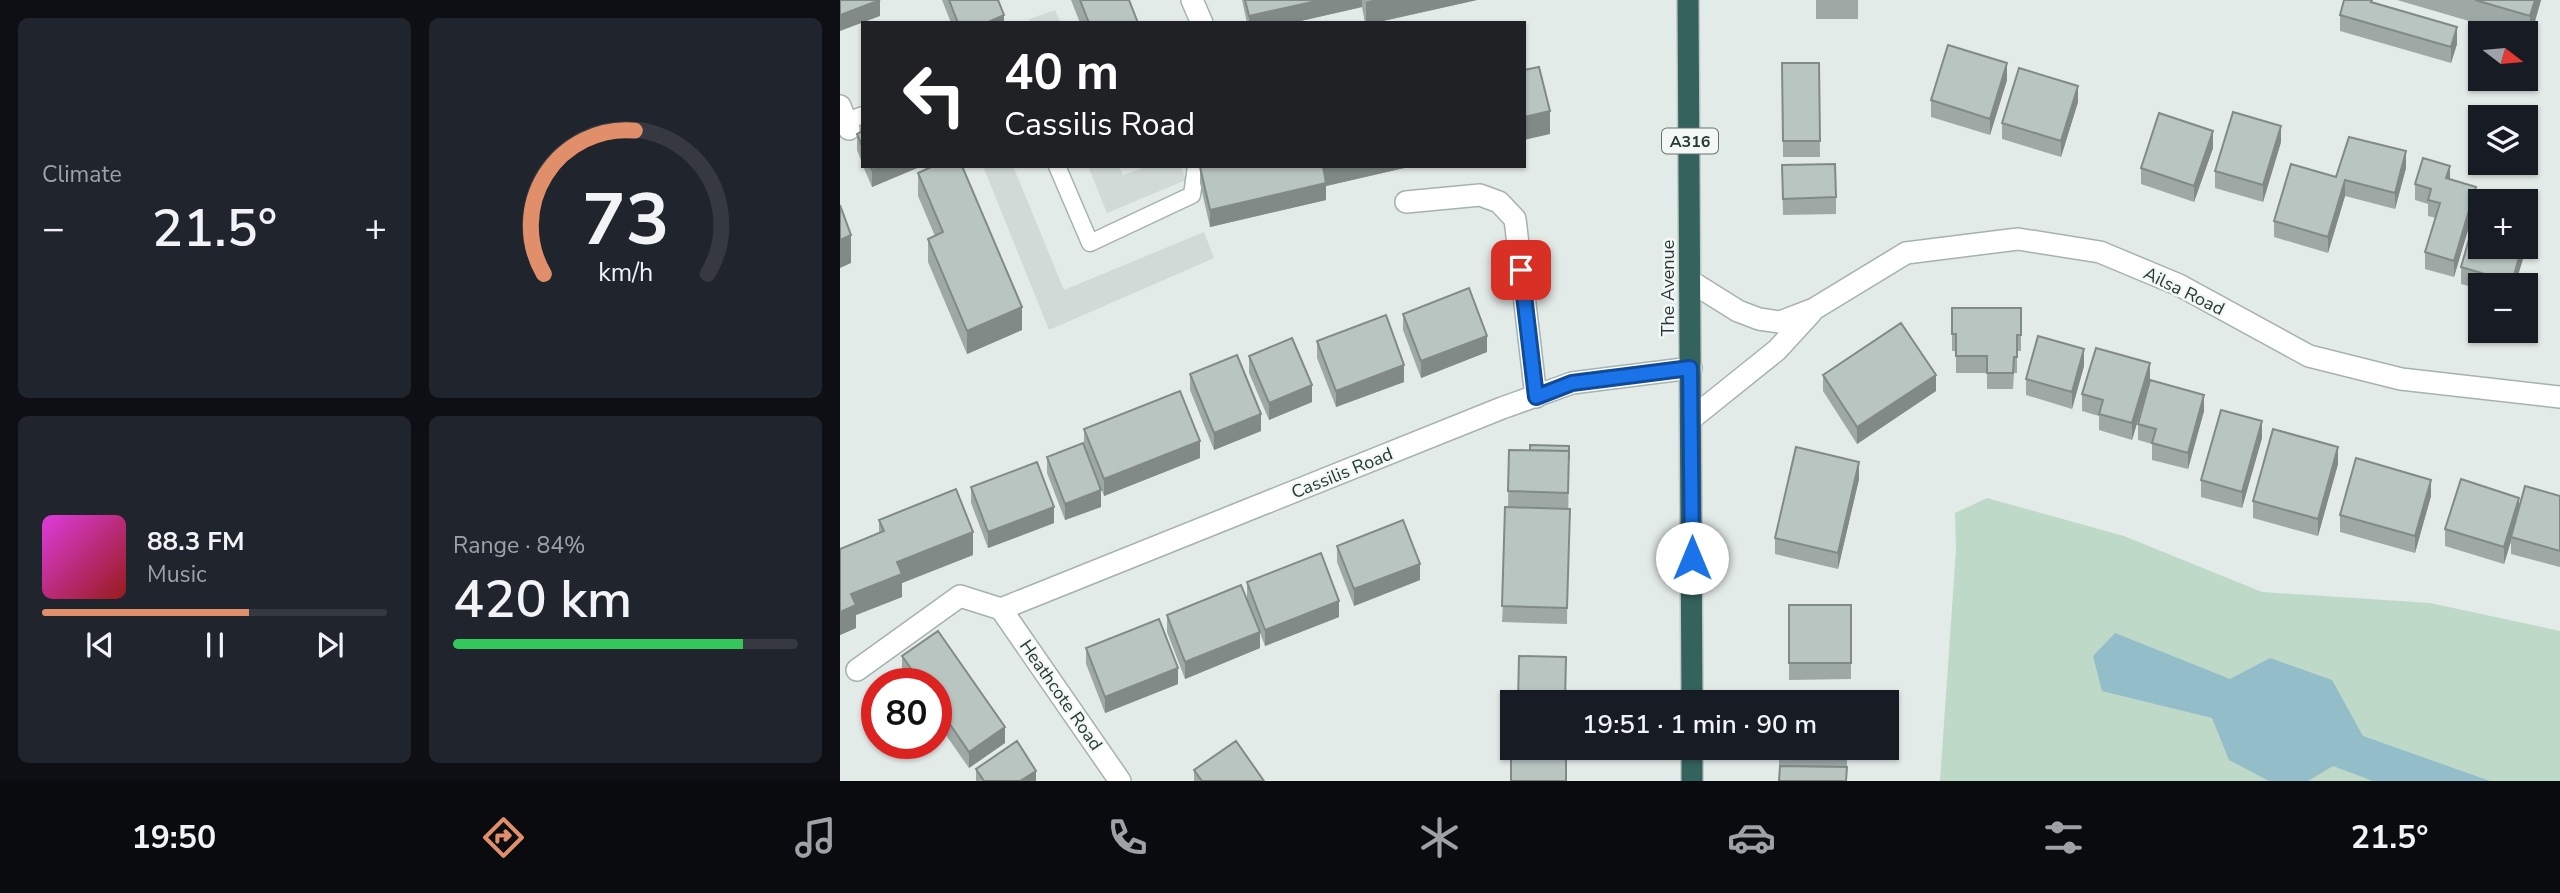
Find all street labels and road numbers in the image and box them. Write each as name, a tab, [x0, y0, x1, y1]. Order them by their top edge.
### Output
road number: A316	[1662, 128, 1718, 154]
street label: The Avenue	[1656, 240, 1680, 336]
street label: Ailsa Road	[2140, 261, 2228, 321]
street label: Cassilis Road	[1288, 442, 1396, 504]
street label: Heathcote Road	[1014, 635, 1108, 755]

